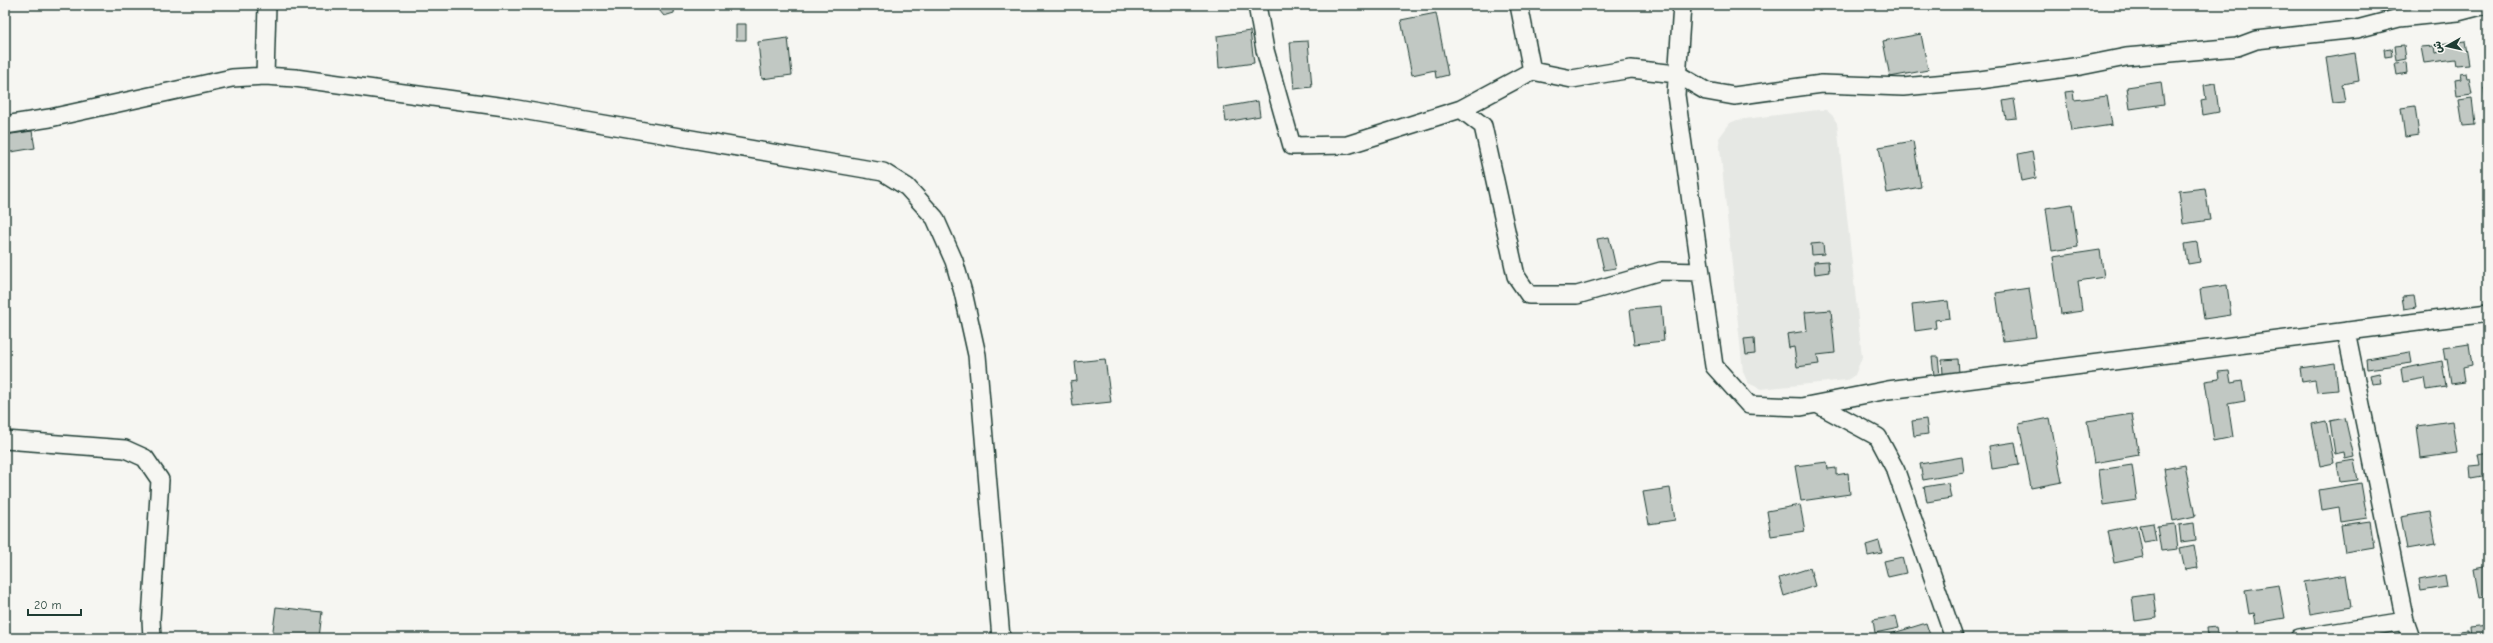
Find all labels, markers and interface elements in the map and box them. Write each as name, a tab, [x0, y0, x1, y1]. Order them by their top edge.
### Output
north arrow	[2427, 26, 2467, 66]
text: ش	[2430, 40, 2445, 54]
scale bar	[28, 591, 81, 617]
text: 20 m	[34, 598, 62, 612]

